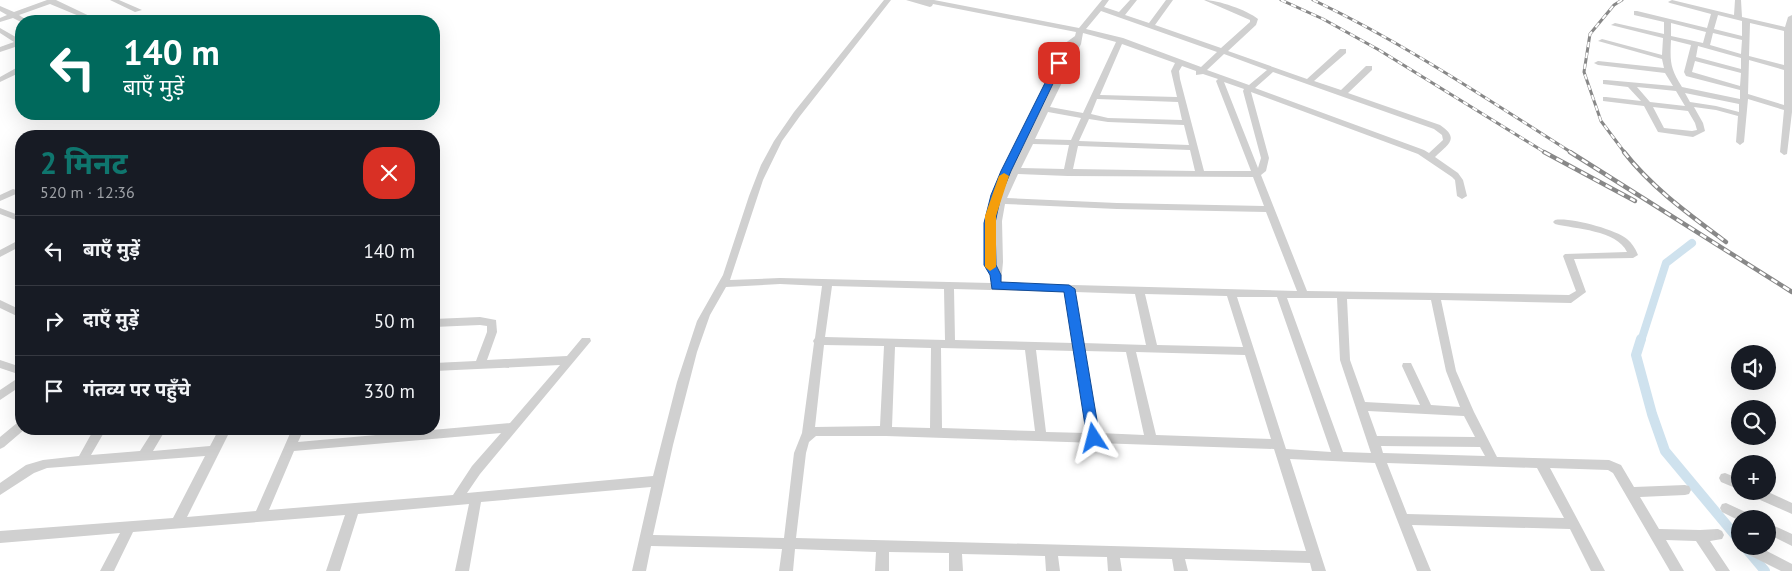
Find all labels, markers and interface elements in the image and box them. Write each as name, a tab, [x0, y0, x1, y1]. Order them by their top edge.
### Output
text: 140 m	[123, 29, 220, 75]
icon: left	[40, 35, 105, 100]
pin	[1038, 42, 1080, 84]
icon: arrive	[1045, 49, 1073, 77]
text: बाएँ मुड़ें	[123, 73, 184, 101]
text: 2 मिनट	[40, 143, 128, 182]
button: close	[363, 147, 415, 199]
text: 520 m · 12:36	[40, 182, 135, 202]
icon: left	[40, 237, 68, 265]
text: बाएँ मुड़ें	[83, 237, 140, 261]
text: 140 m	[363, 239, 415, 263]
icon: right	[40, 307, 68, 335]
text: दाएँ मुड़ें	[83, 307, 139, 331]
text: 50 m	[374, 309, 415, 333]
map controls	[1731, 345, 1776, 555]
button: sound	[1731, 345, 1776, 390]
icon: arrive	[40, 377, 68, 405]
text: गंतव्य पर पहुँचे	[83, 377, 190, 401]
text: 330 m	[363, 379, 415, 403]
button: search	[1731, 400, 1776, 445]
position arrow	[1067, 411, 1119, 463]
button: +	[1731, 455, 1776, 500]
button: −	[1731, 510, 1776, 555]

